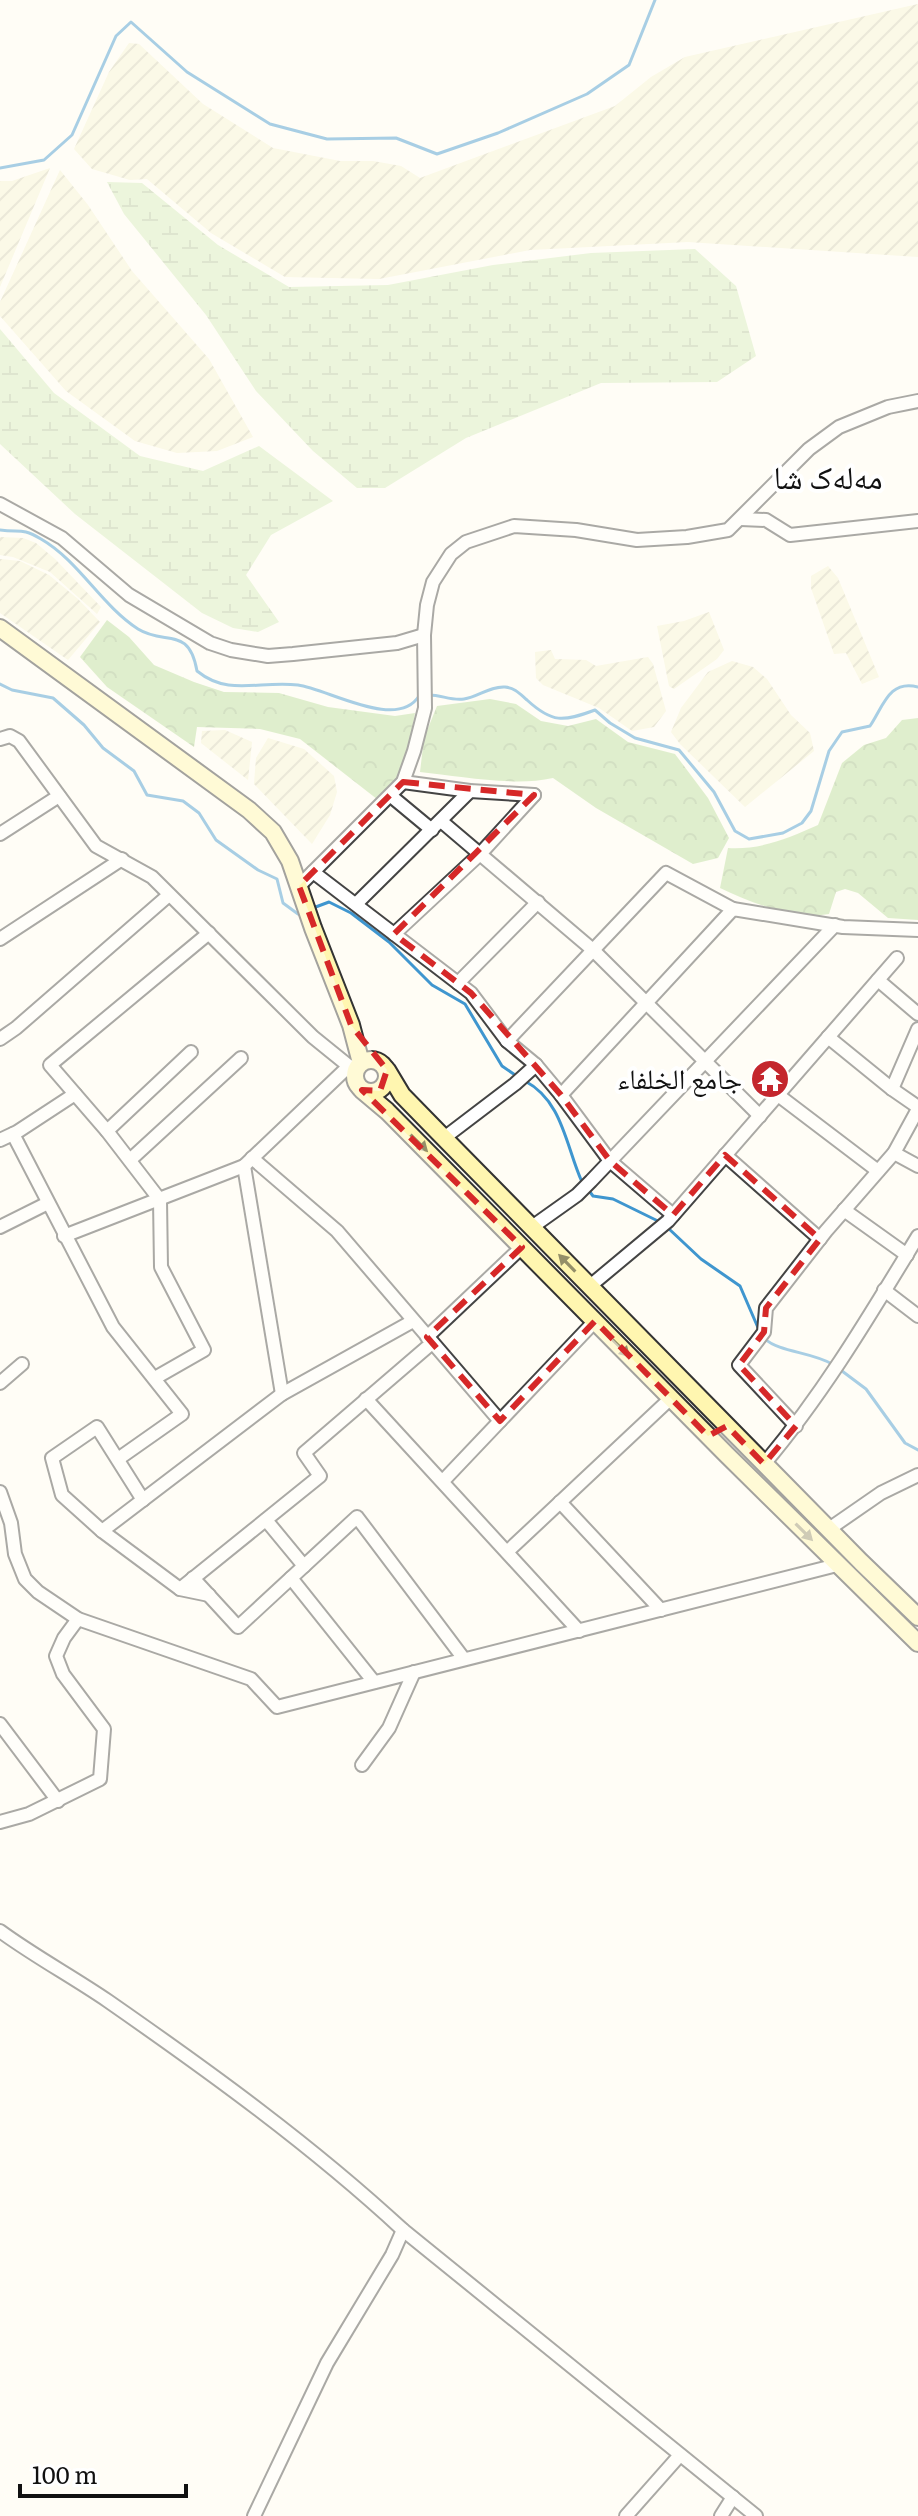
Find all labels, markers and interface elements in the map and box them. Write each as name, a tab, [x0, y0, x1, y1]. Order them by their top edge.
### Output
district label: مەلەک شا	[774, 451, 882, 499]
place label: جامع الخلفاء	[617, 1056, 742, 1098]
temple icon: جامع الخلفاء	[749, 1058, 791, 1100]
one-way arrow	[409, 1133, 428, 1152]
one-way arrow	[559, 1254, 577, 1273]
one-way arrow	[612, 1338, 630, 1357]
one-way arrow	[795, 1523, 814, 1542]
scale bar	[20, 2448, 186, 2498]
text: 100 m	[32, 2456, 98, 2491]

